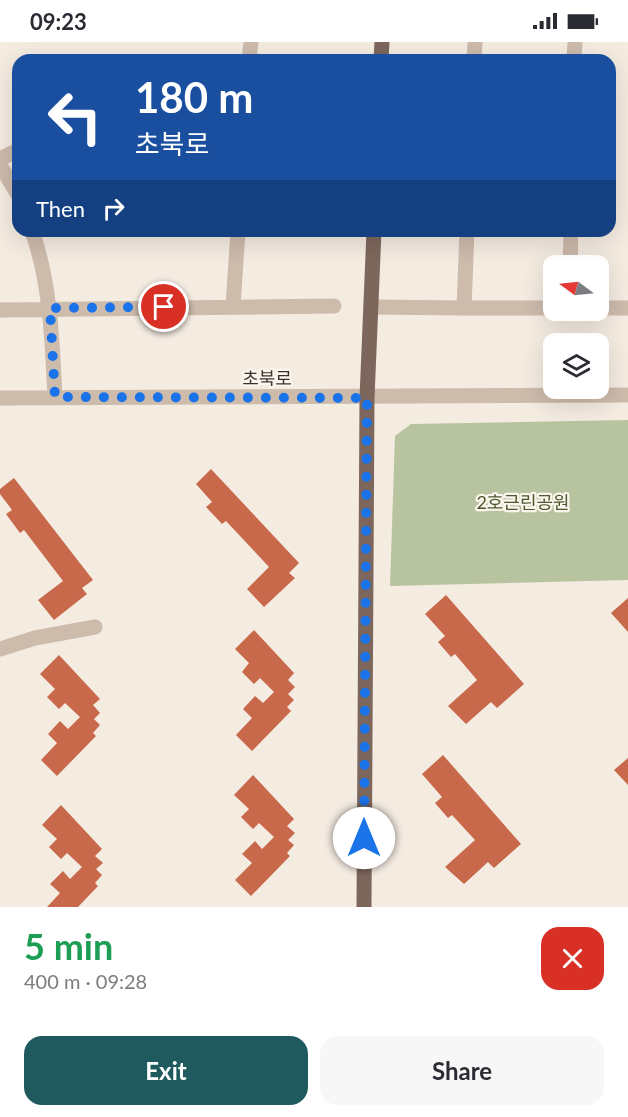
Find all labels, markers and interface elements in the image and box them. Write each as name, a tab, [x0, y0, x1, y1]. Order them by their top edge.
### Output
text: 09:23	[30, 8, 87, 35]
text: 180 m	[135, 72, 253, 122]
icon: left	[36, 78, 114, 156]
text: 초북로	[135, 127, 210, 160]
icon: right	[97, 192, 130, 225]
text: Then	[36, 195, 85, 222]
north arrow	[543, 255, 609, 321]
map controls	[543, 255, 609, 399]
pin	[138, 281, 189, 332]
icon: arrive	[147, 290, 180, 323]
button: layers	[543, 333, 609, 399]
street label: 초북로	[242, 367, 292, 389]
park label: 2호근린공원	[476, 491, 570, 513]
position arrow	[332, 806, 396, 870]
text: 5 min	[24, 924, 113, 968]
button: close	[541, 927, 604, 990]
text: 400 m · 09:28	[24, 969, 147, 993]
button: Exit	[24, 1036, 308, 1105]
button: Share	[320, 1036, 604, 1105]

